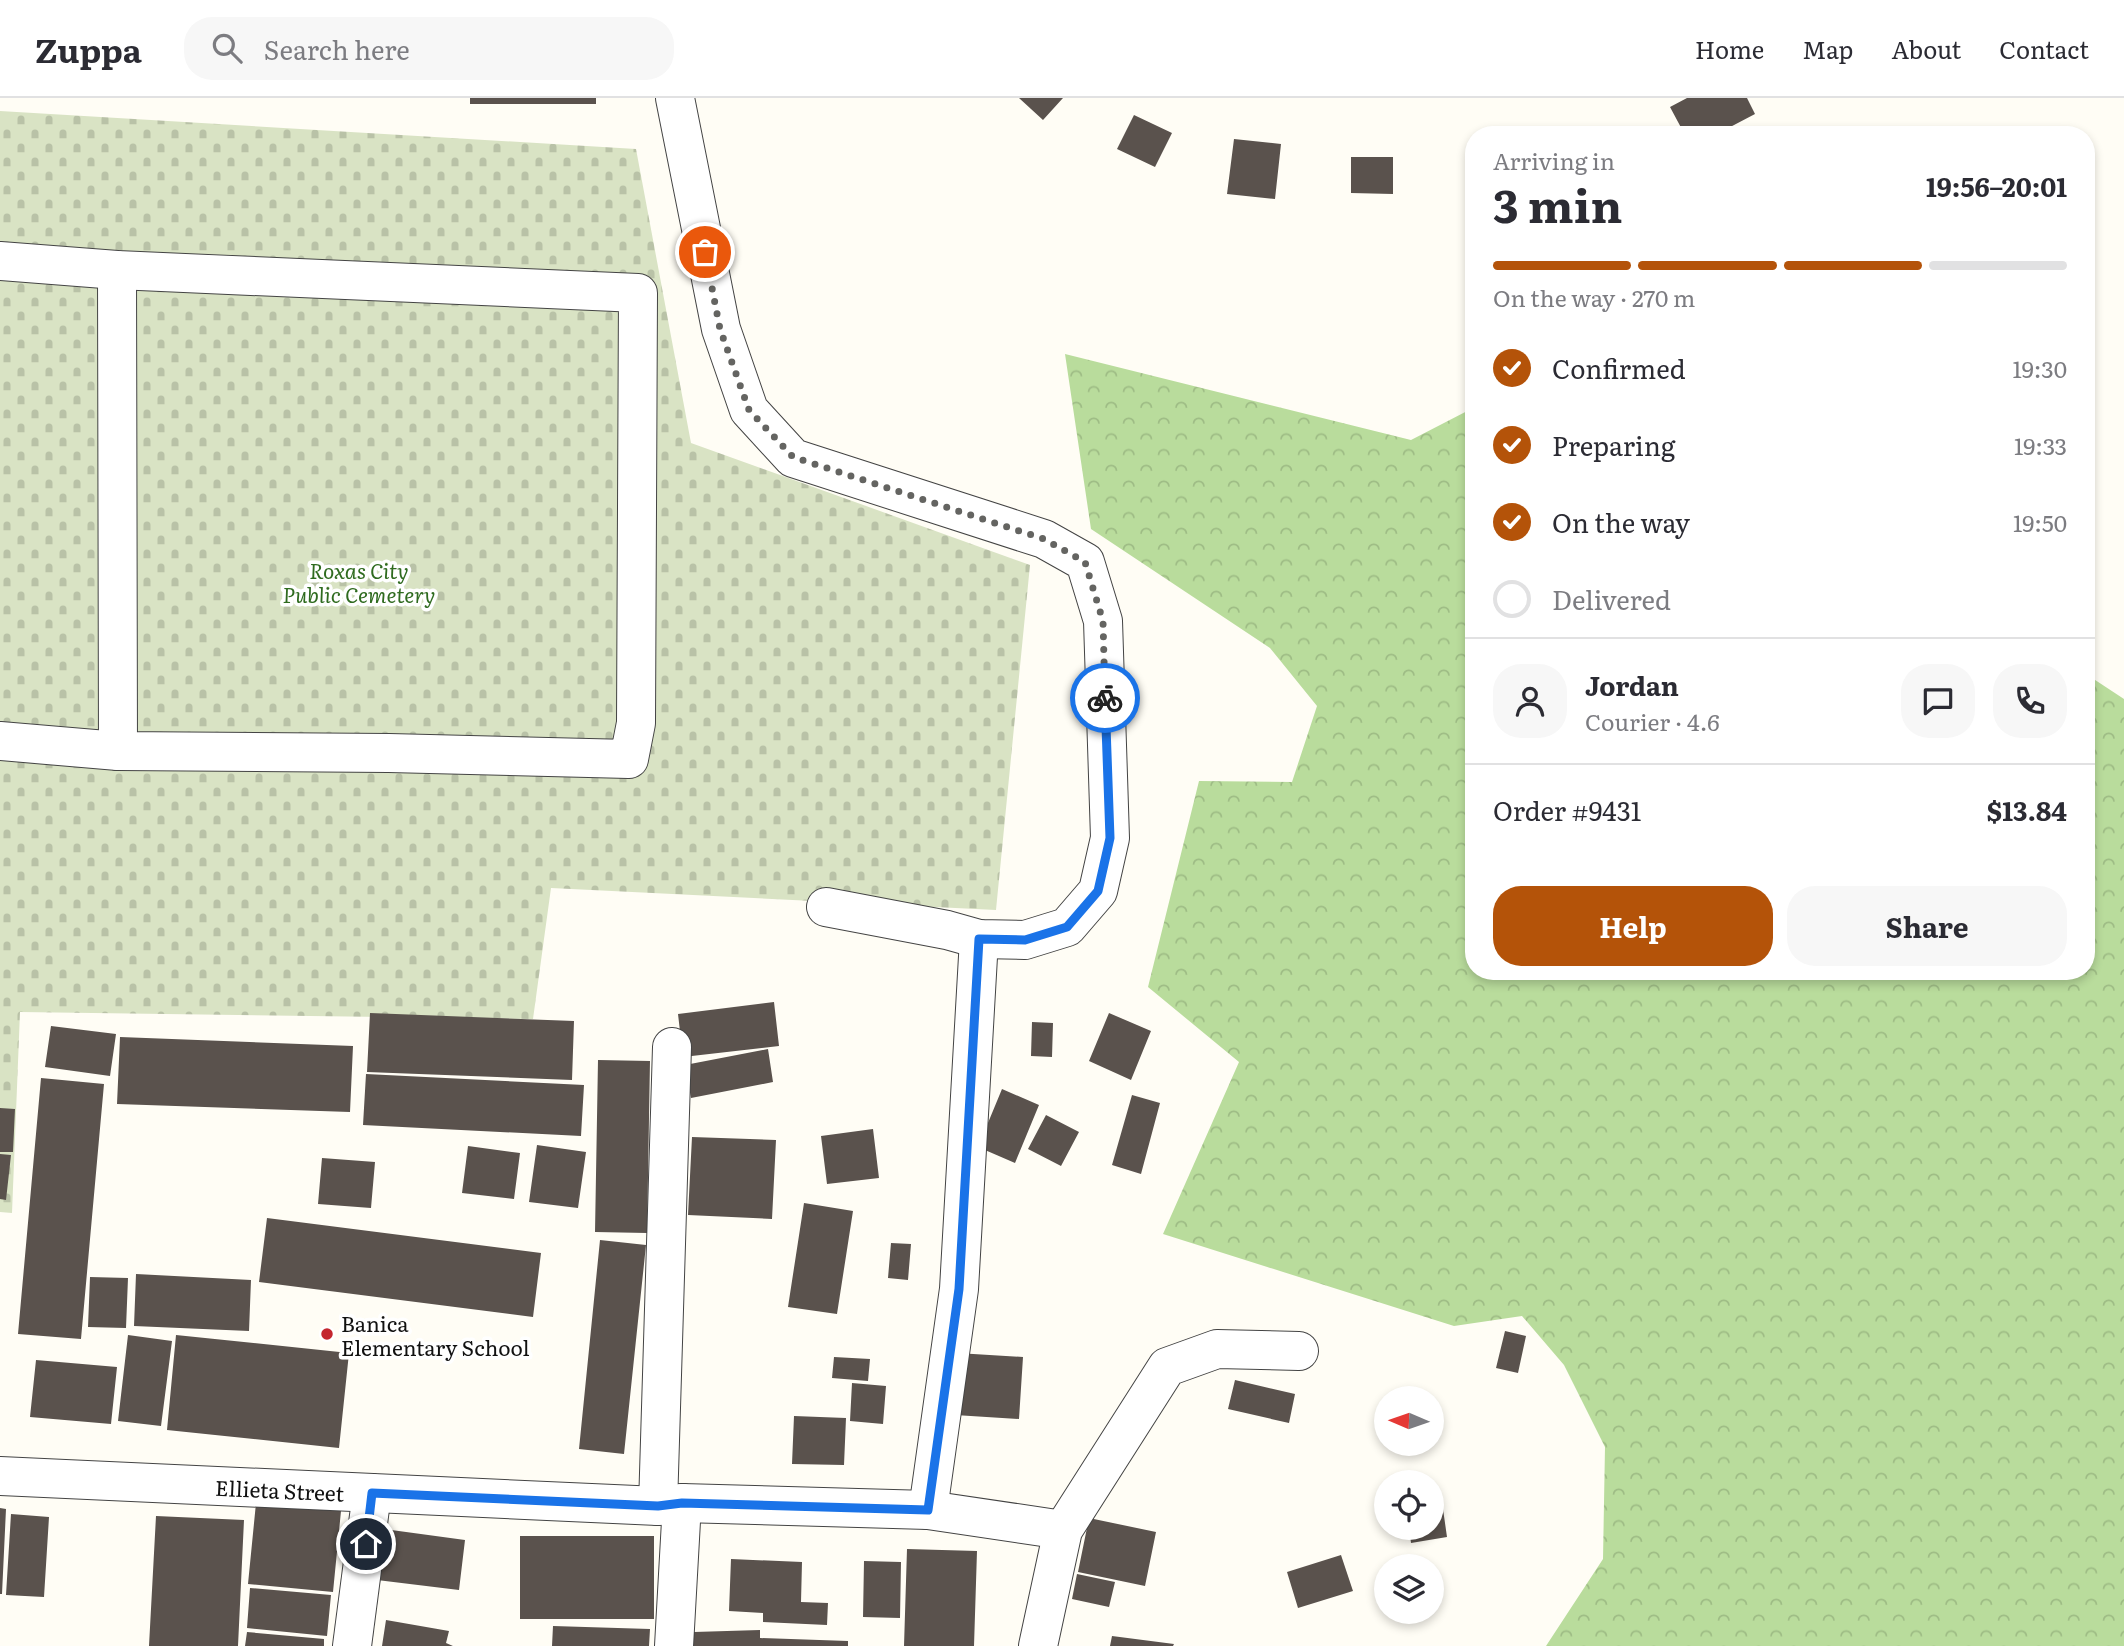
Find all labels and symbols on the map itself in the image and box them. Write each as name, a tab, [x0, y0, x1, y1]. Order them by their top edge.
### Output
pin	[675, 222, 735, 282]
park label: Roxas City Public Cemetery	[283, 554, 435, 609]
courier	[1070, 663, 1140, 733]
place label: Banica Elementary School	[341, 1307, 530, 1362]
marker: Banica Elementary School	[319, 1326, 335, 1342]
north arrow	[1374, 1386, 1444, 1456]
street label: Ellieta Street	[215, 1470, 345, 1507]
pin	[336, 1514, 396, 1574]

